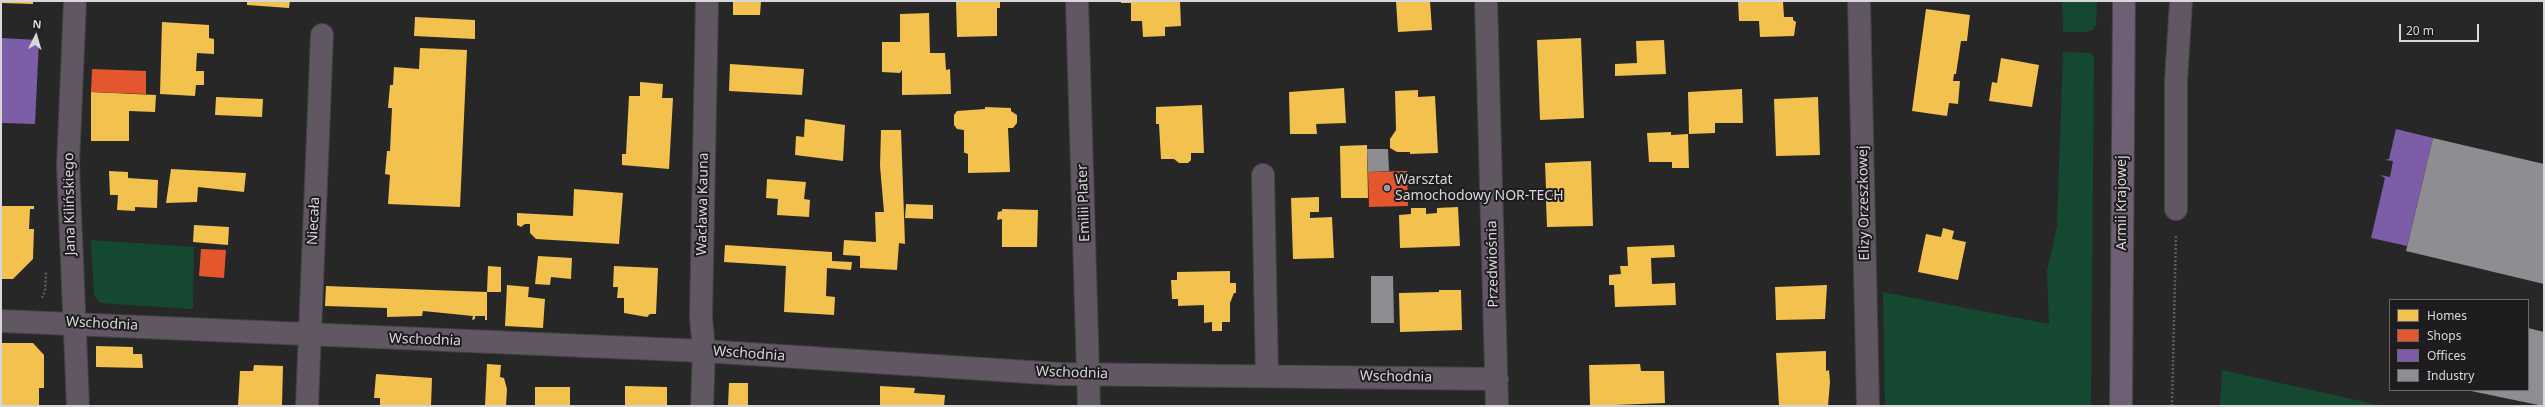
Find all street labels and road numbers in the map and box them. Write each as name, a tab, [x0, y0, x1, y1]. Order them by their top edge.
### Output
street label: Elizy Orzeszkowej	[1855, 145, 1873, 261]
street label: Jana Kilińskiego	[61, 152, 79, 256]
street label: Wacława Kauna	[694, 152, 712, 256]
street label: Armii Krajowej	[2114, 155, 2130, 251]
street label: Emilii Plater	[1074, 164, 1094, 242]
street label: Niecała	[304, 196, 324, 246]
street label: Przedwiośnia	[1484, 220, 1502, 308]
street label: Wschodnia	[66, 314, 138, 334]
street label: Wschodnia	[389, 330, 461, 350]
street label: Wschodnia	[712, 343, 786, 365]
street label: Wschodnia	[1036, 363, 1108, 383]
street label: Wschodnia	[1360, 368, 1432, 386]

